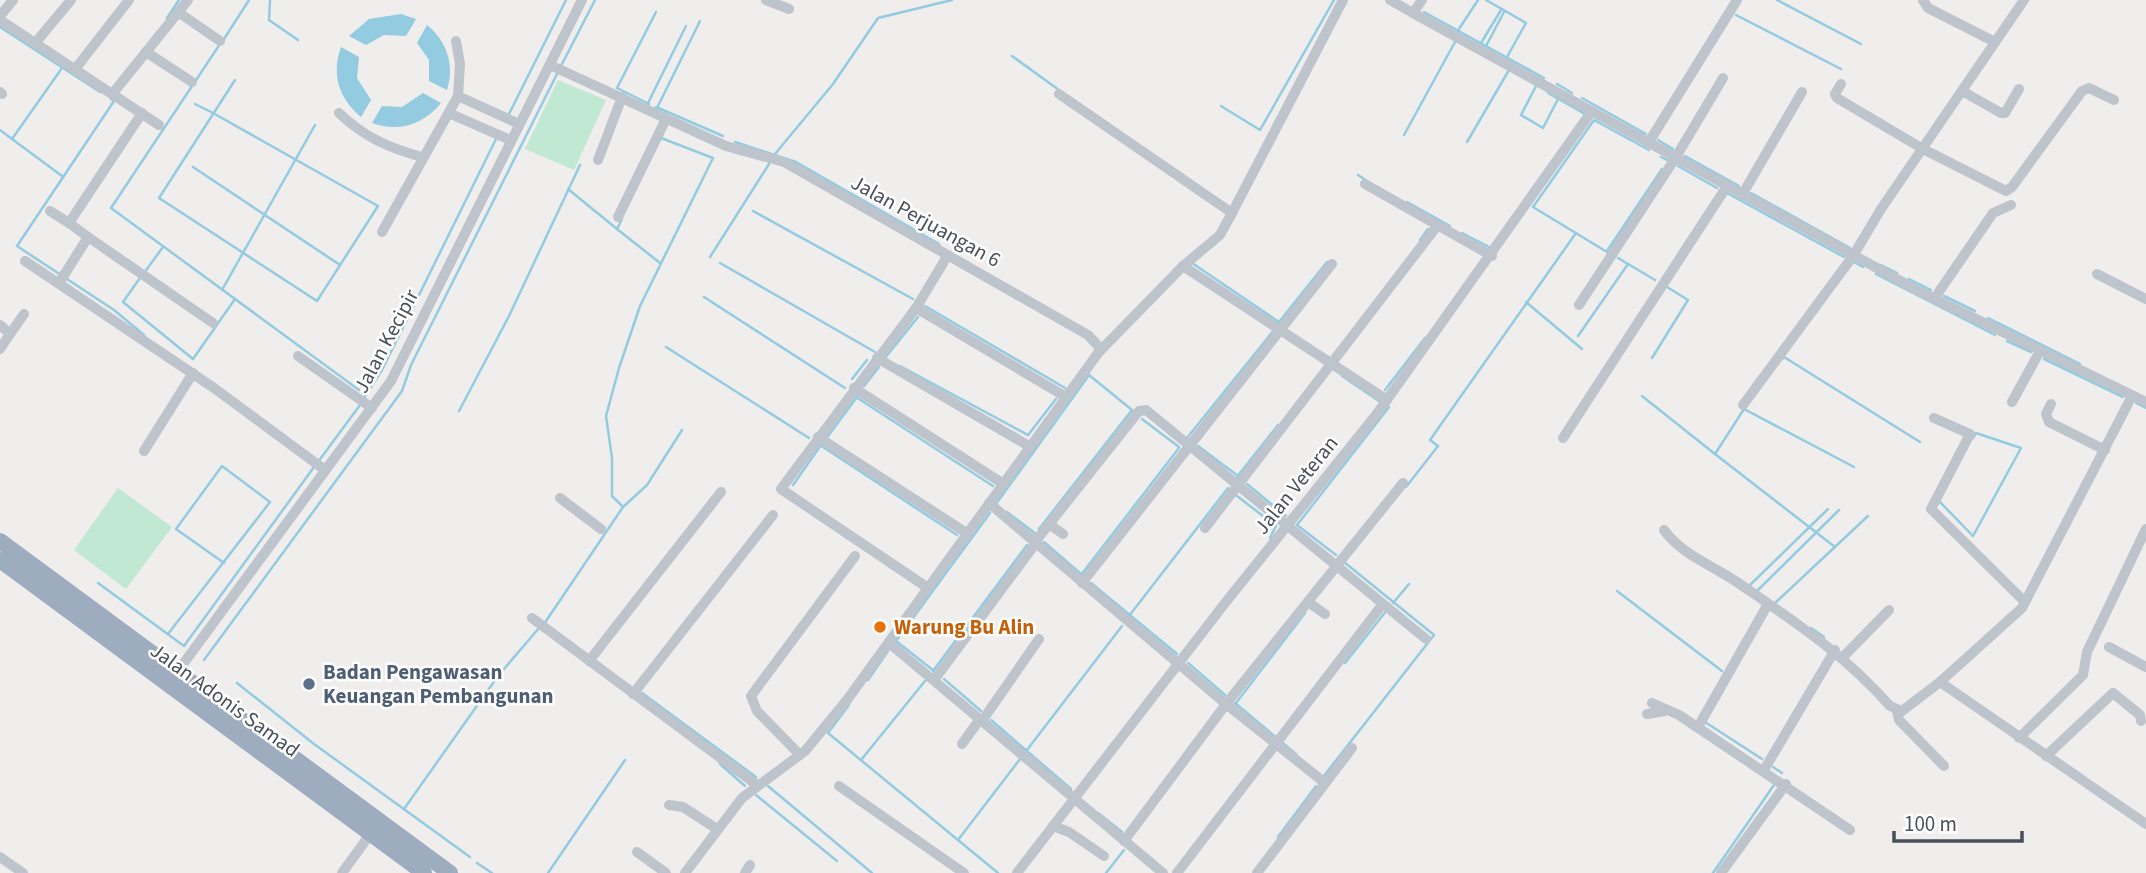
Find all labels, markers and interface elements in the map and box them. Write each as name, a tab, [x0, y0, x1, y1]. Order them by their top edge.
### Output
street label: Jalan Perjuangan 6	[846, 167, 1006, 275]
street label: Jalan Kecipir	[346, 283, 426, 398]
street label: Jalan Veteran	[1247, 429, 1345, 541]
place label: Warung Bu Alin	[894, 612, 1034, 642]
marker: Warung Bu Alin	[872, 619, 888, 635]
street label: Jalan Adonis Samad	[144, 636, 306, 764]
place label: Badan Pengawasan Keuangan Pembangunan	[323, 657, 554, 711]
marker: Badan Pengawasan Keuangan Pembangunan	[301, 676, 317, 692]
scale bar	[1894, 800, 2022, 844]
text: 100 m	[1904, 809, 1957, 839]

